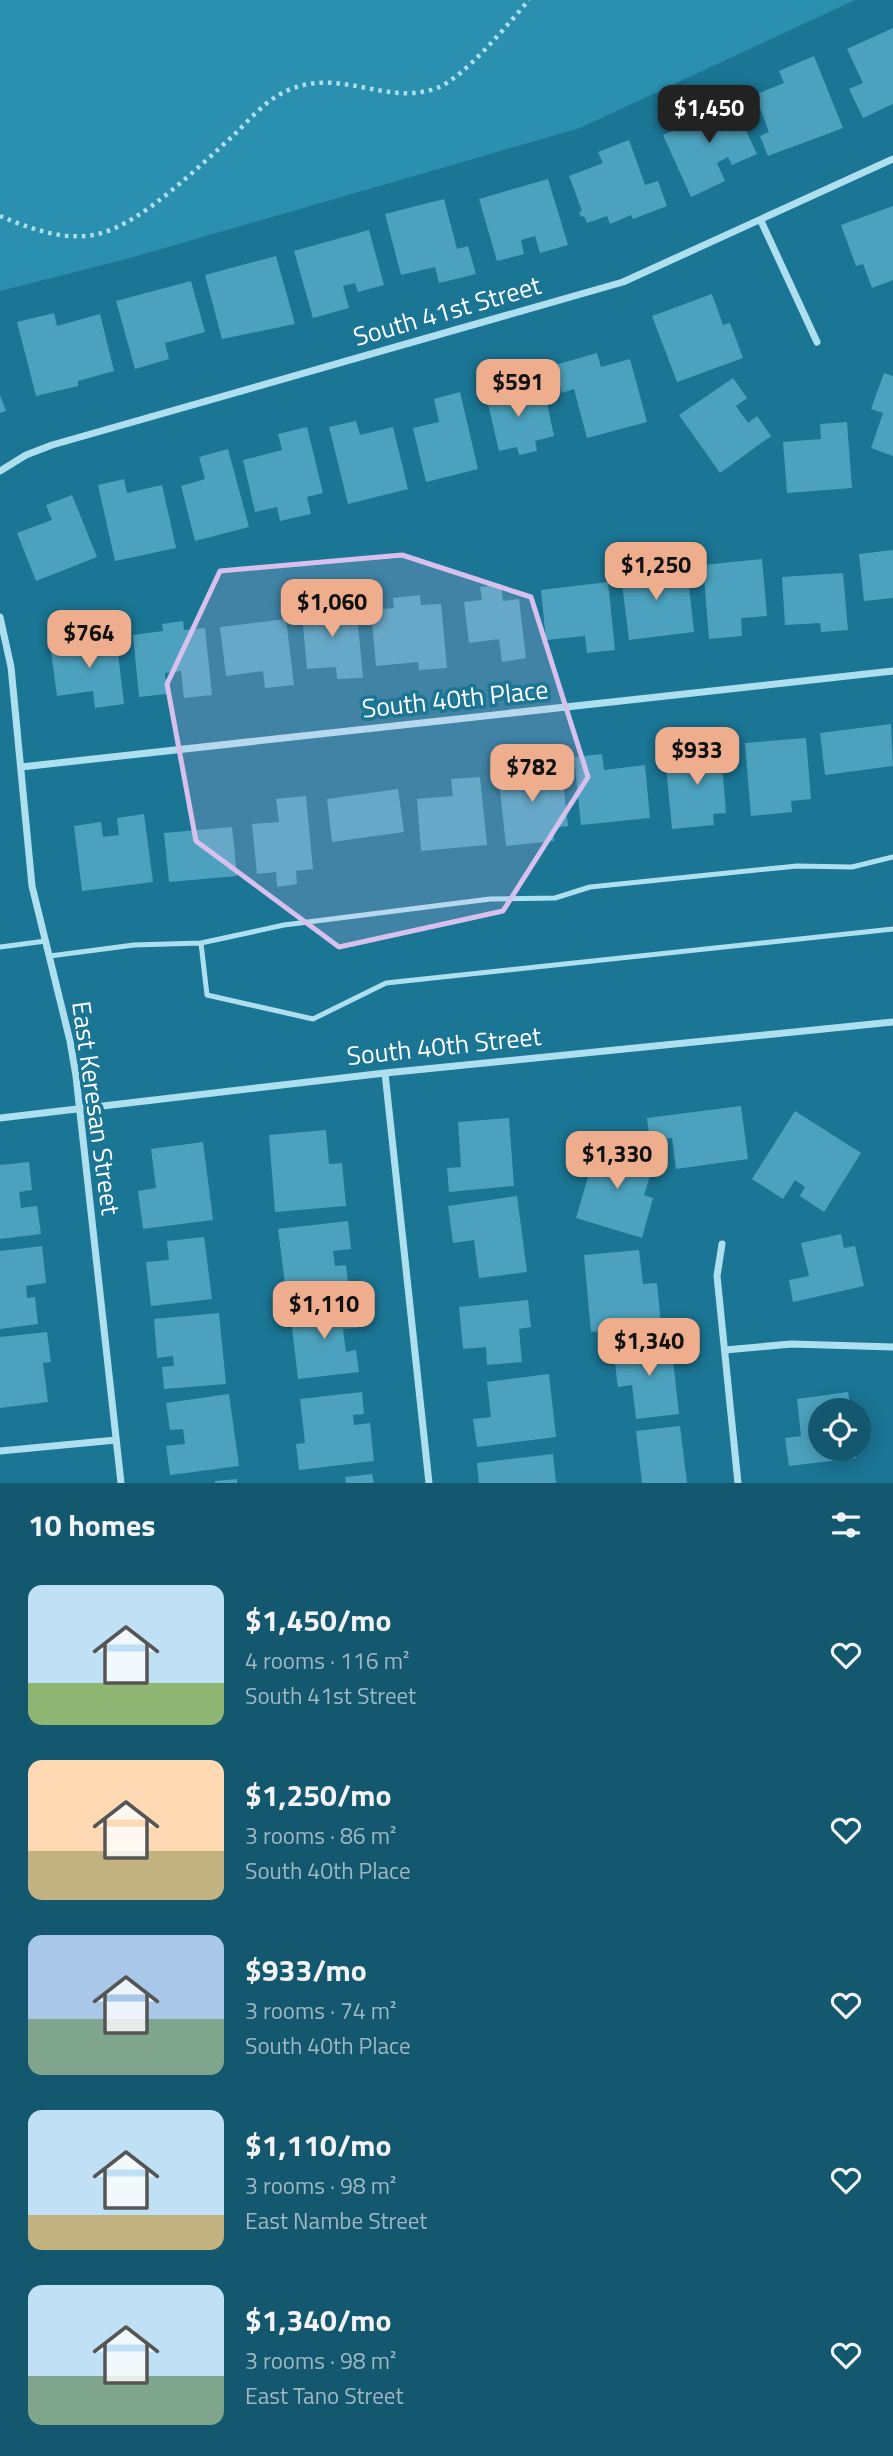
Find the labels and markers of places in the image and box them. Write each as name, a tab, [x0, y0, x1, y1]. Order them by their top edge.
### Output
pin: $1,450	[652, 86, 766, 145]
pin: $591	[477, 360, 559, 419]
pin: $1,250	[599, 542, 713, 602]
pin: $1,060	[275, 580, 389, 639]
pin: $764	[48, 610, 130, 670]
pin: $933	[656, 728, 738, 787]
pin: $782	[491, 744, 573, 804]
pin: $1,330	[560, 1132, 674, 1191]
pin: $1,110	[267, 1282, 381, 1341]
pin: $1,340	[592, 1318, 706, 1378]

